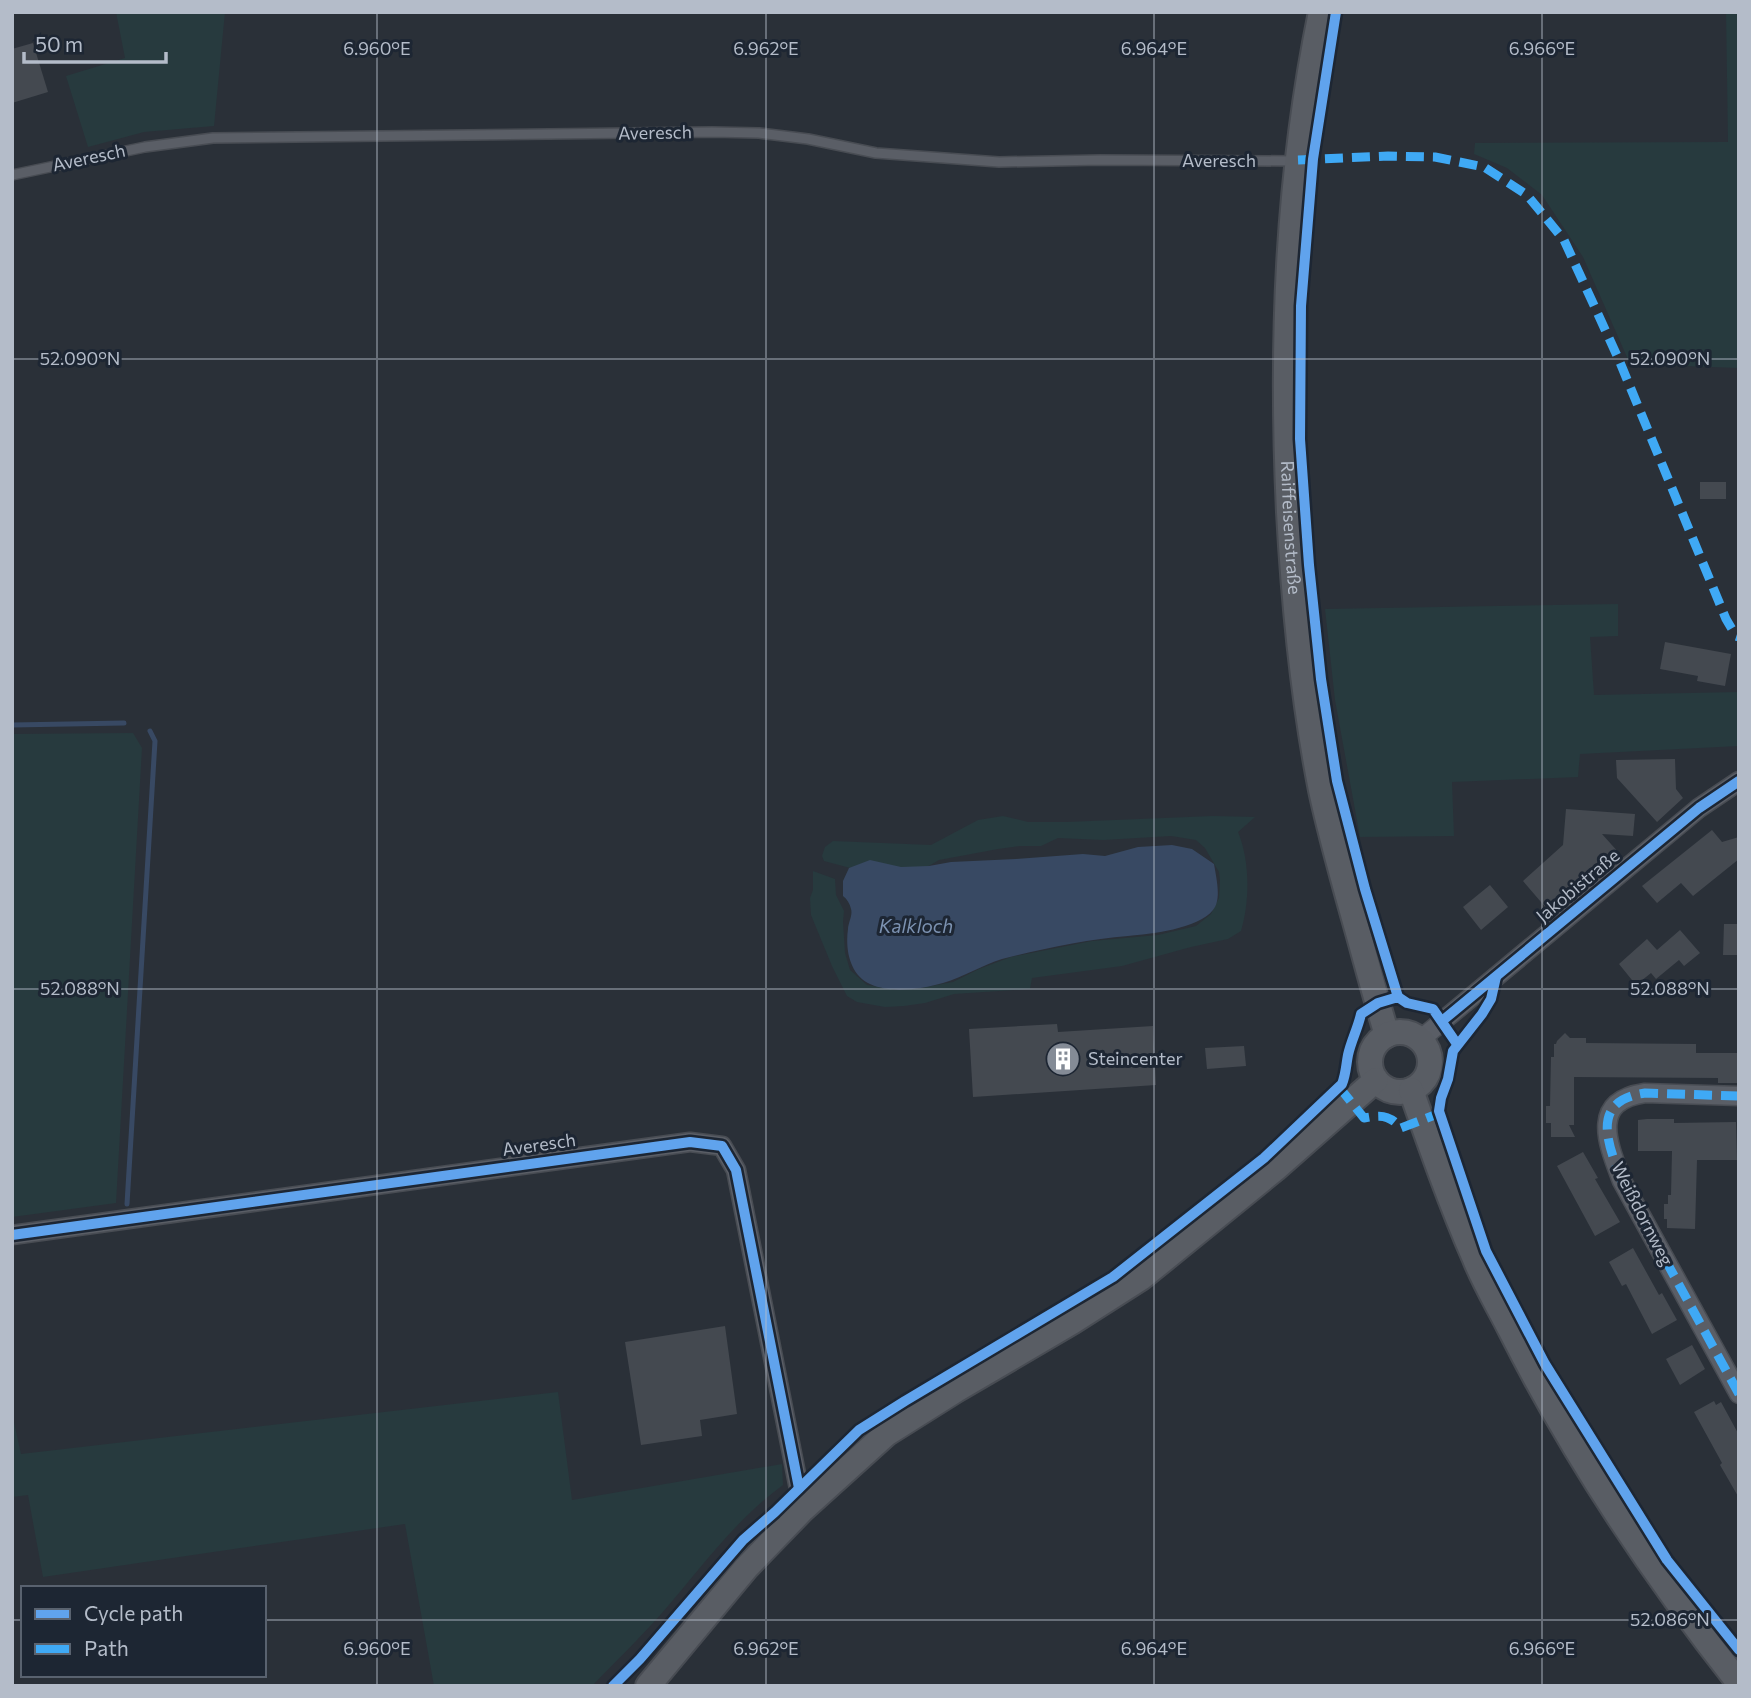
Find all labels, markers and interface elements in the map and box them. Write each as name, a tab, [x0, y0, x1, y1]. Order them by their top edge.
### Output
scale bar	[24, 21, 166, 65]
text: 50 m	[35, 31, 83, 56]
text: 6.960°E	[343, 37, 411, 59]
text: 6.962°E	[733, 37, 799, 59]
text: 6.964°E	[1121, 37, 1187, 59]
text: 6.966°E	[1509, 37, 1575, 59]
street label: Averesch	[618, 120, 692, 144]
street label: Averesch	[50, 139, 127, 175]
street label: Averesch	[1182, 149, 1256, 171]
text: 52.090°N	[40, 347, 120, 369]
text: 52.090°N	[1630, 347, 1710, 369]
street label: Raiffeisenstraße	[1277, 460, 1307, 595]
street label: Jakobistraße	[1531, 844, 1624, 927]
water label: Kalkloch	[879, 914, 953, 937]
text: 52.088°N	[40, 977, 120, 999]
text: 52.088°N	[1630, 977, 1710, 999]
building icon: Steincenter	[1044, 1040, 1082, 1078]
place label: Steincenter	[1088, 1047, 1183, 1069]
street label: Averesch	[501, 1128, 577, 1160]
street label: Weißdornweg	[1607, 1158, 1679, 1270]
legend	[21, 1586, 266, 1677]
text: Cycle path	[84, 1600, 183, 1625]
text: 52.086°N	[1630, 1608, 1710, 1630]
text: Path	[84, 1635, 129, 1660]
text: 6.960°E	[343, 1637, 411, 1659]
text: 6.962°E	[733, 1637, 799, 1659]
text: 6.964°E	[1121, 1637, 1187, 1659]
text: 6.966°E	[1509, 1637, 1575, 1659]

